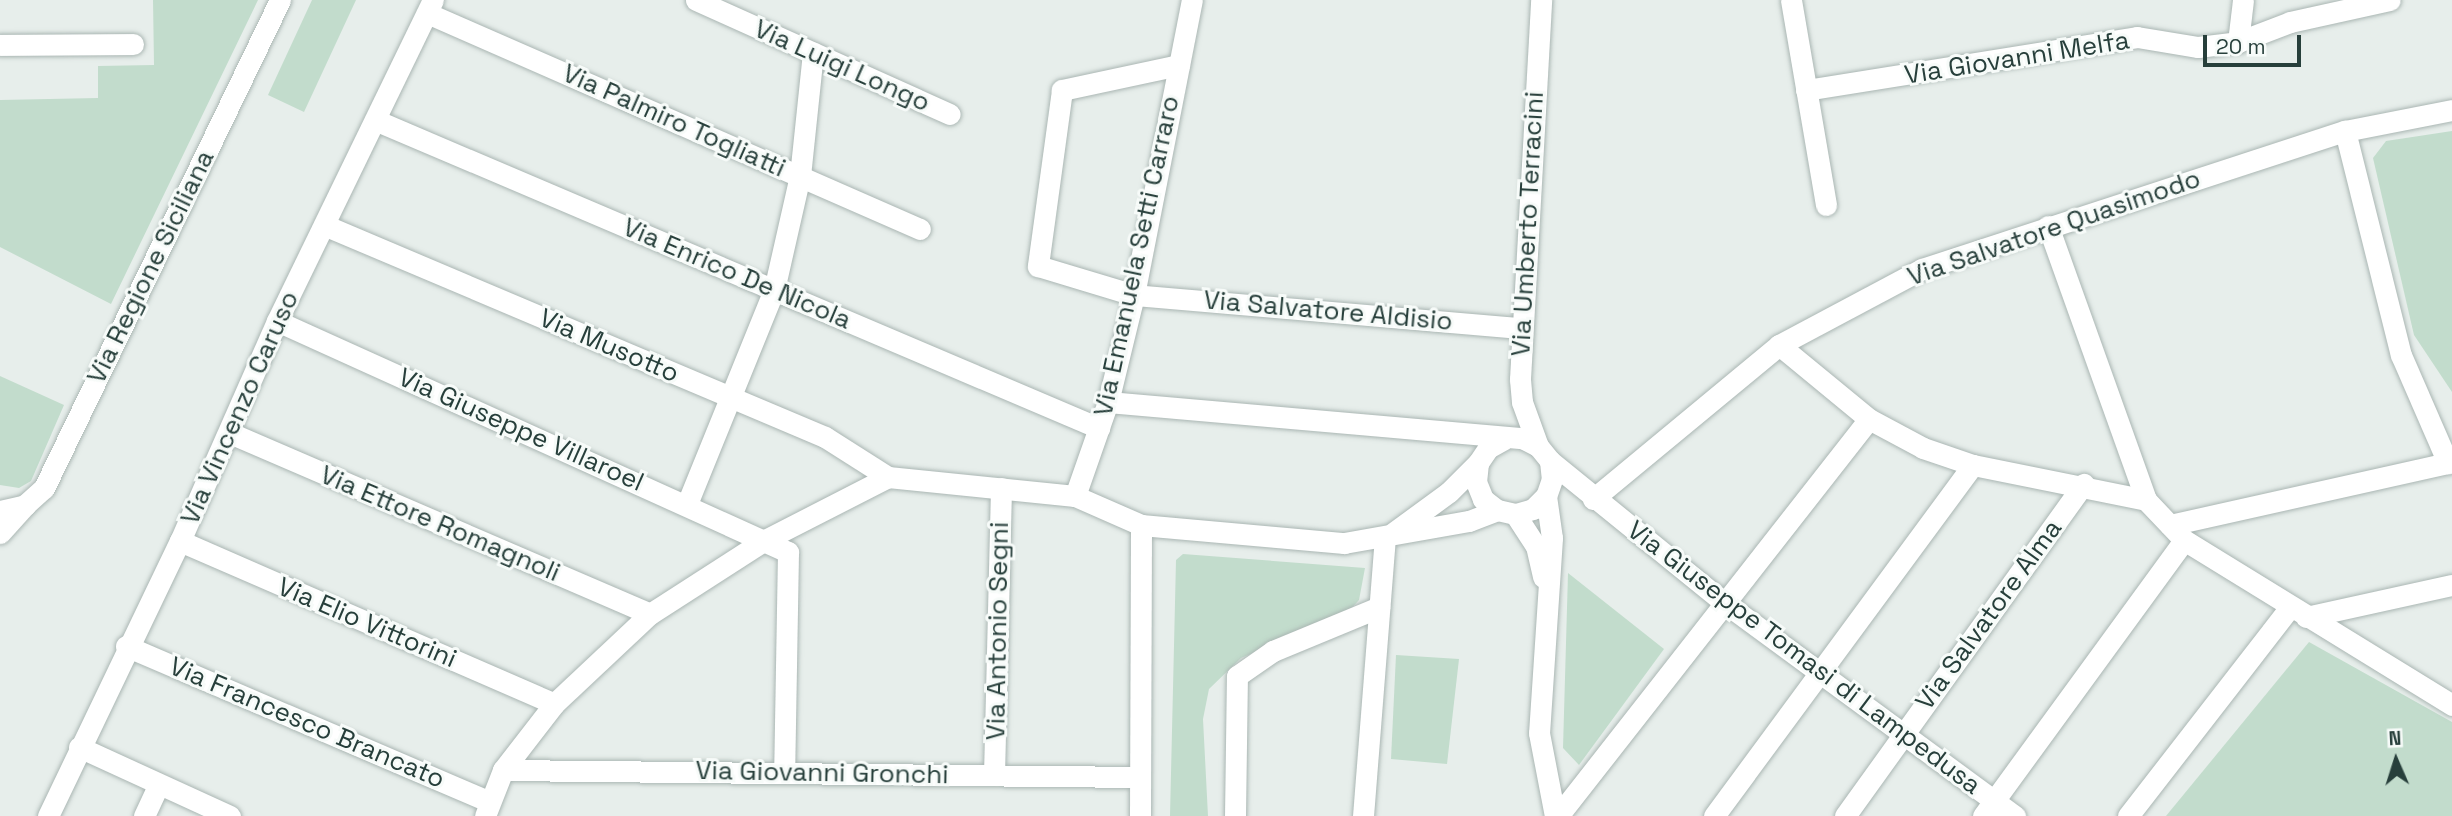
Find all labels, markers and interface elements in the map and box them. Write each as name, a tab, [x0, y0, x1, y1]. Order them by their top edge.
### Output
street label: Via Luigi Longo	[749, 13, 935, 119]
scale bar	[2207, 21, 2305, 65]
street label: Via Giovanni Melfa	[1902, 25, 2132, 91]
text: 20 m	[2216, 33, 2266, 60]
street label: Via Palmiro Togliatti	[557, 58, 791, 184]
street label: Via Umberto Terracini	[1505, 90, 1551, 358]
street label: Via Emanuela Setti Carraro	[1088, 93, 1186, 419]
street label: Via Regione Siciliana	[81, 145, 221, 389]
street label: Via Salvatore Quasimodo	[1904, 163, 2204, 293]
street label: Via Enrico De Nicola	[618, 212, 856, 336]
street label: Via Salvatore Aldisio	[1202, 285, 1454, 337]
street label: Via Vincenzo Caruso	[174, 286, 306, 530]
street label: Via Musotto	[534, 303, 684, 389]
street label: Via Giuseppe Villaroel	[393, 362, 649, 498]
street label: Via Ettore Romagnoli	[315, 459, 565, 589]
street label: Via Giuseppe Tomasi di Lampedusa	[1621, 514, 1987, 802]
street label: Via Salvatore Alma	[1909, 514, 2069, 716]
street label: Via Antonio Segni	[980, 521, 1016, 741]
street label: Via Elio Vittorini	[273, 571, 461, 675]
street label: Via Francesco Brancato	[165, 651, 449, 795]
north arrow	[2361, 725, 2431, 795]
text: N	[2388, 726, 2402, 751]
street label: Via Giovanni Gronchi	[695, 755, 949, 791]

